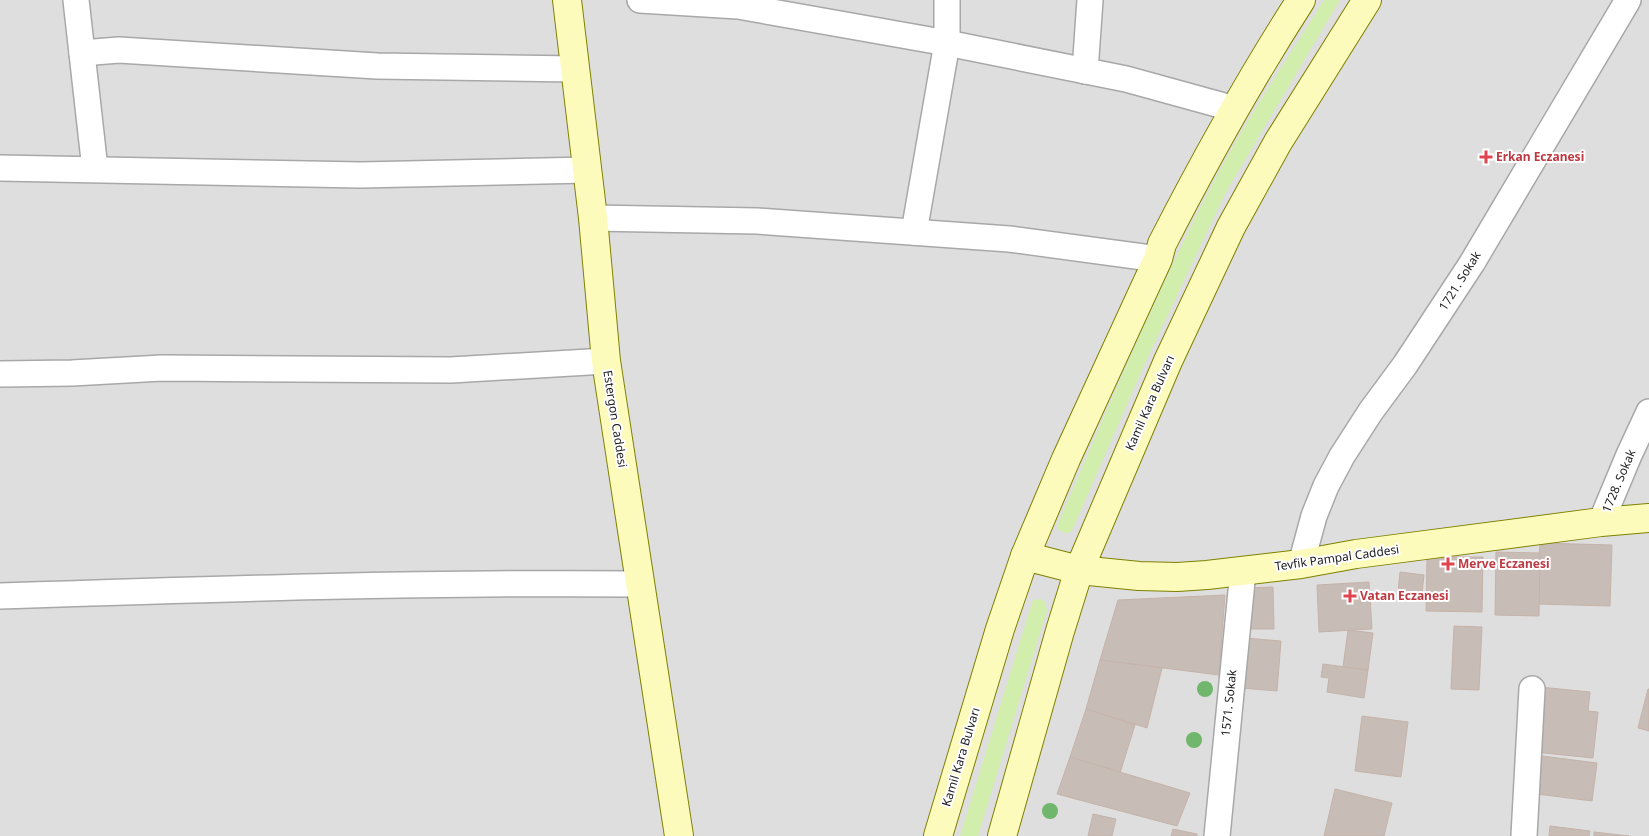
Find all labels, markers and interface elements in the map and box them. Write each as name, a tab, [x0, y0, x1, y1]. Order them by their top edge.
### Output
place label: Erkan Eczanesi	[1496, 148, 1584, 165]
marker: Erkan Eczanesi	[1480, 151, 1492, 163]
street label: 1721. Sokak	[1435, 247, 1485, 314]
street label: Kamil Kara Bulvarı	[1121, 352, 1178, 453]
street label: Estergon Caddesi	[599, 369, 632, 469]
street label: 1728. Sokak	[1598, 446, 1640, 515]
street label: Tevfik Pampal Caddesi	[1274, 540, 1400, 575]
place label: Merve Eczanesi	[1458, 555, 1550, 572]
marker: Merve Eczanesi	[1442, 558, 1454, 570]
place label: Vatan Eczanesi	[1360, 587, 1449, 604]
marker: Vatan Eczanesi	[1344, 590, 1356, 602]
street label: 1571. Sokak	[1217, 668, 1241, 737]
street label: Kamil Kara Bulvarı	[937, 705, 984, 808]

